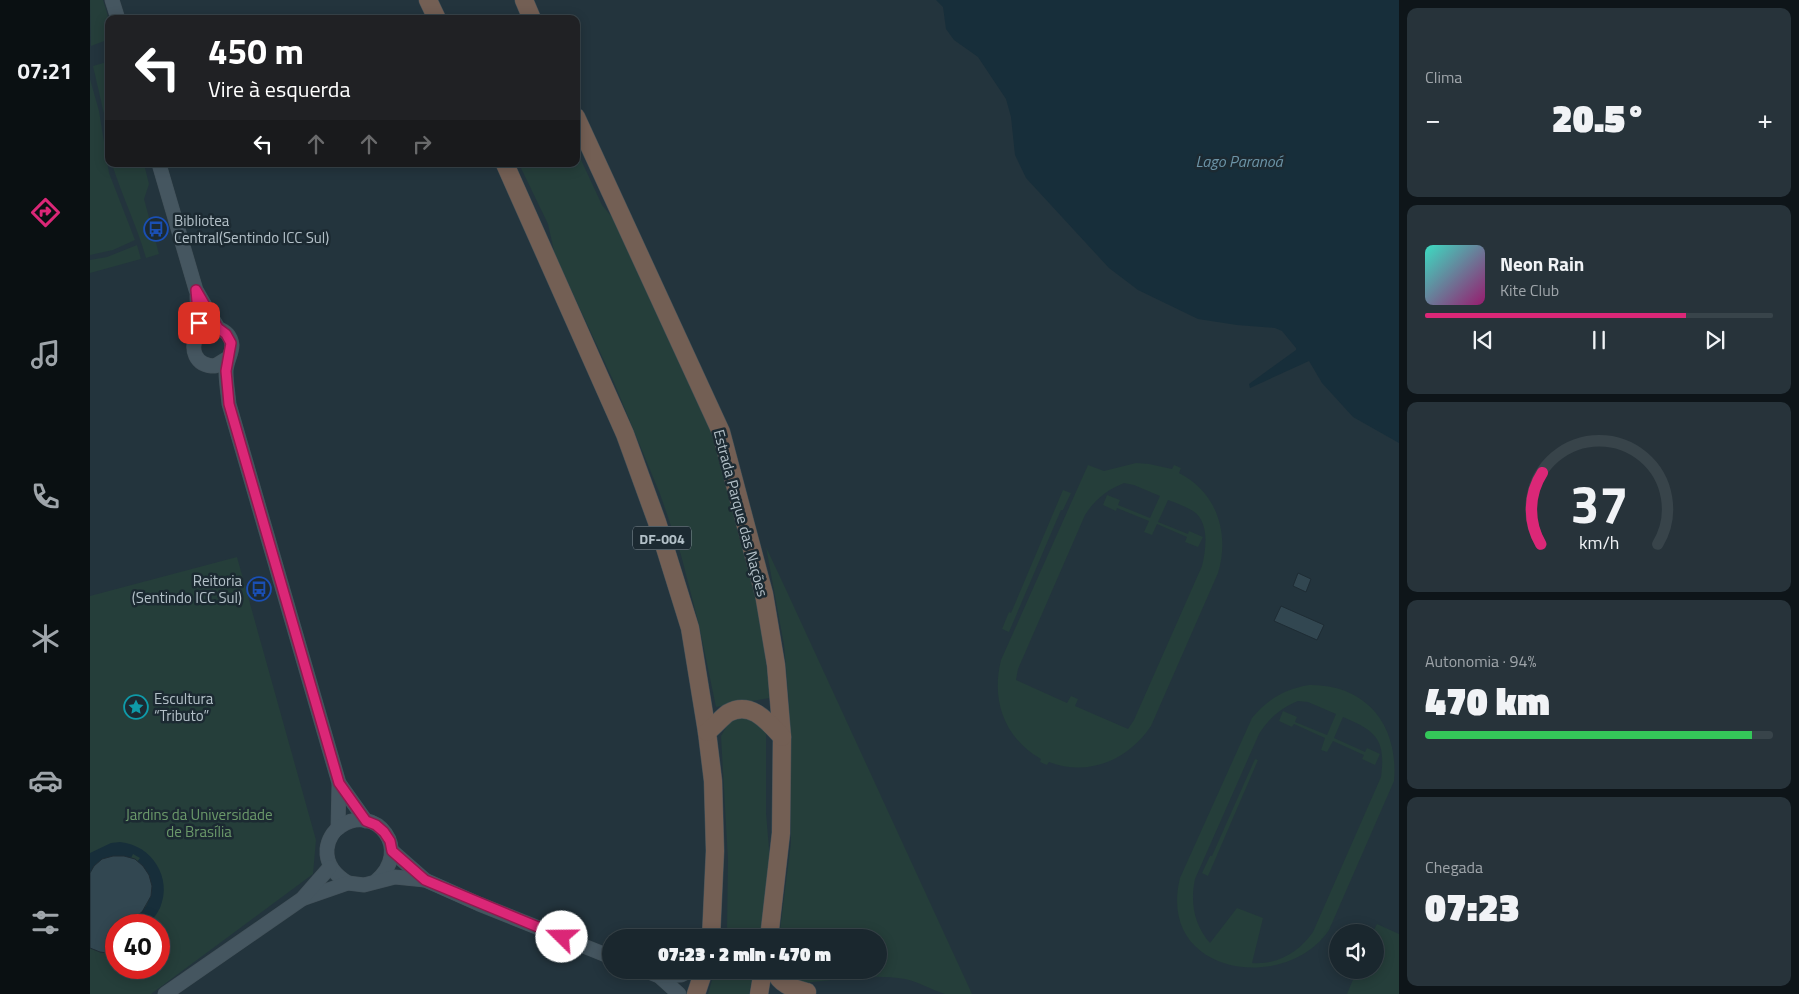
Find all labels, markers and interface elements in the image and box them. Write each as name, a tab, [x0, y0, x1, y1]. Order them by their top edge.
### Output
text: 450 m	[208, 24, 304, 78]
icon: left	[125, 35, 190, 100]
text: 07:21	[18, 54, 72, 88]
text: Clima	[1425, 65, 1462, 89]
text: Vire à esquerda	[208, 72, 351, 106]
text: 20.5°	[1552, 89, 1646, 147]
text: −	[1425, 97, 1441, 140]
text: +	[1757, 97, 1773, 140]
icon: left	[249, 130, 277, 158]
icon: ahead	[302, 130, 330, 158]
icon: ahead	[355, 130, 383, 158]
icon: right	[408, 130, 436, 158]
water label: Lago Paranoá	[1195, 149, 1285, 173]
icon: directions	[28, 195, 63, 230]
place label: Bibliotea Central(Sentindo ICC Sul)	[174, 209, 329, 249]
bus stop icon: Bibliotea Central(Sentindo ICC Sul)	[143, 216, 169, 242]
text: Neon Rain	[1500, 249, 1584, 278]
text: Kite Club	[1500, 278, 1559, 302]
pin	[178, 302, 220, 344]
icon: arrive	[185, 309, 213, 337]
icon: previous	[1469, 326, 1497, 354]
icon: pause	[1585, 326, 1613, 354]
icon: next	[1701, 326, 1729, 354]
icon: music	[28, 337, 63, 372]
street label: Estrada Parque das Nações	[708, 427, 774, 599]
text: 37	[1570, 464, 1628, 543]
icon: phone	[28, 479, 63, 514]
road number: DF-004	[633, 526, 691, 550]
text: km/h	[1579, 529, 1619, 556]
place label: Reitoria (Sentindo ICC Sul)	[132, 569, 242, 609]
bus stop icon: Reitoria (Sentindo ICC Sul)	[246, 576, 272, 602]
icon: climate	[28, 621, 63, 656]
text: Autonomia · 94%	[1425, 649, 1536, 673]
text: 470 km	[1425, 672, 1550, 730]
place label: Escultura “Tributo”	[154, 687, 214, 727]
place icon: Escultura “Tributo”	[123, 694, 149, 720]
icon: car	[28, 763, 63, 798]
park label: Jardins da Universidade de Brasília	[125, 803, 273, 843]
text: Chegada	[1425, 855, 1483, 879]
text: 07:23	[1425, 878, 1520, 936]
icon: filters	[28, 905, 63, 940]
position arrow	[535, 910, 587, 962]
speed limit sign: 40	[105, 914, 170, 979]
map controls	[1329, 924, 1384, 979]
button: sound	[1329, 924, 1384, 979]
text: 07:23 · 2 min · 470 m	[658, 939, 831, 968]

